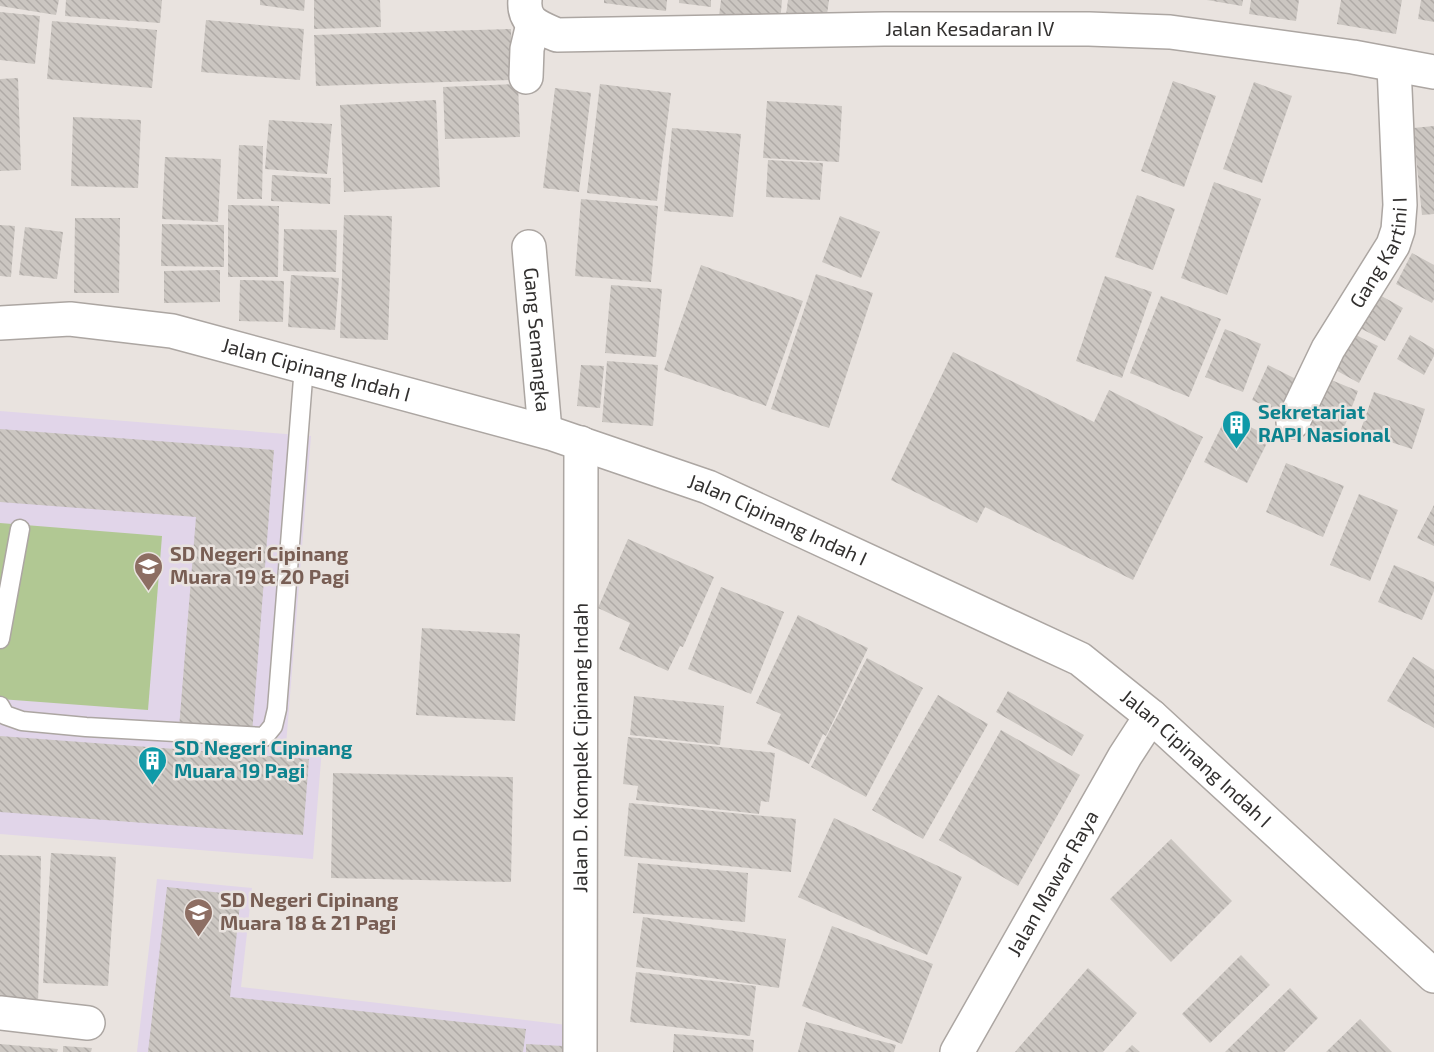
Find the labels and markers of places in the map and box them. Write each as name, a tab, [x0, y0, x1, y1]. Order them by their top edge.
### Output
place label: Sekretariat RAPI Nasional	[1258, 399, 1391, 446]
building icon: Sekretariat RAPI Nasional	[1221, 408, 1253, 450]
place label: SD Negeri Cipinang Muara 19 & 20 Pagi	[170, 541, 350, 588]
school or university icon: SD Negeri Cipinang Muara 19 & 20 Pagi	[133, 550, 165, 592]
place label: SD Negeri Cipinang Muara 19 Pagi	[174, 735, 353, 782]
building icon: SD Negeri Cipinang Muara 19 Pagi	[137, 744, 169, 786]
place label: SD Negeri Cipinang Muara 18 & 21 Pagi	[220, 887, 399, 934]
school or university icon: SD Negeri Cipinang Muara 18 & 21 Pagi	[183, 896, 215, 938]

